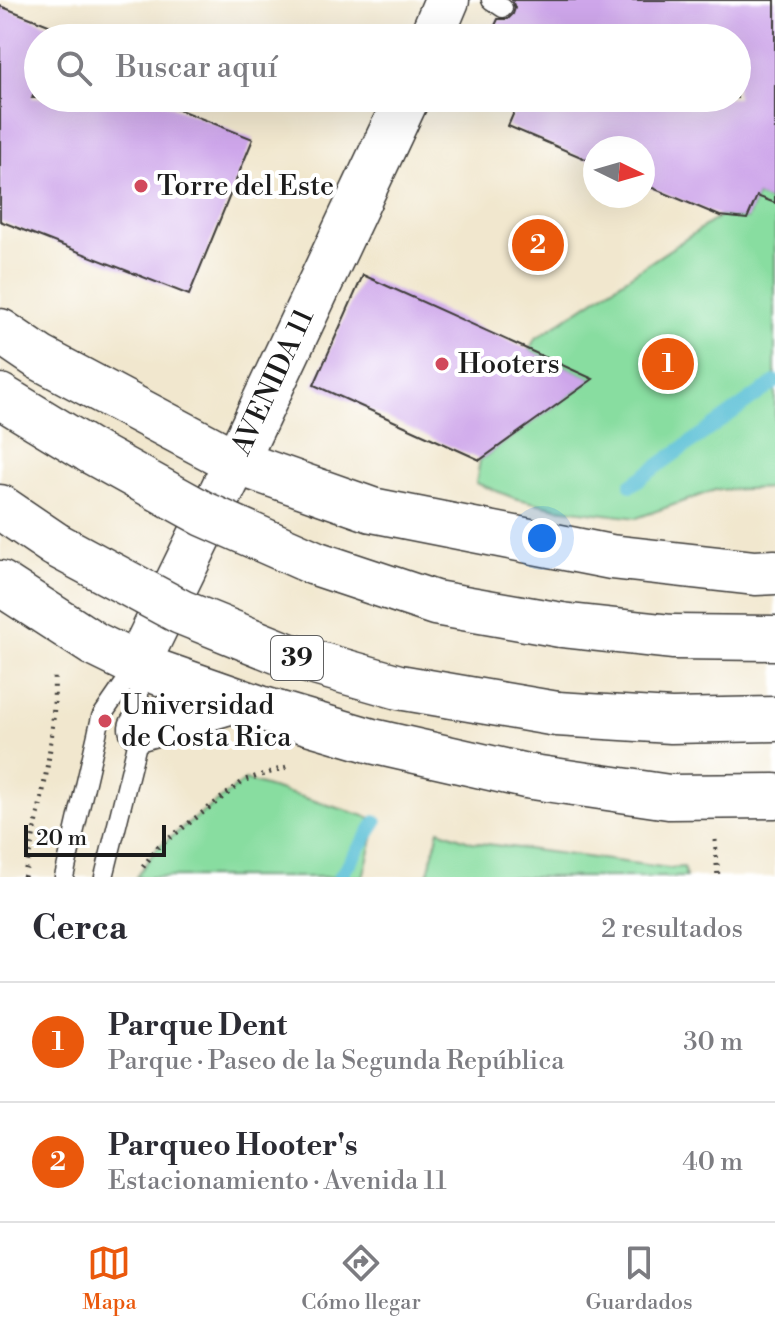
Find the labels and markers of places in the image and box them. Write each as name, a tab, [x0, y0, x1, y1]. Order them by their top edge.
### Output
place label: Torre del Este	[157, 169, 334, 204]
marker: Torre del Este	[132, 177, 150, 195]
pin: 2	[512, 215, 564, 275]
pin: 1	[642, 334, 694, 394]
place label: Hooters	[458, 347, 560, 382]
marker: Hooters	[433, 355, 451, 373]
place label: Universidad de Costa Rica	[121, 688, 292, 755]
marker: Universidad de Costa Rica	[96, 712, 114, 730]

